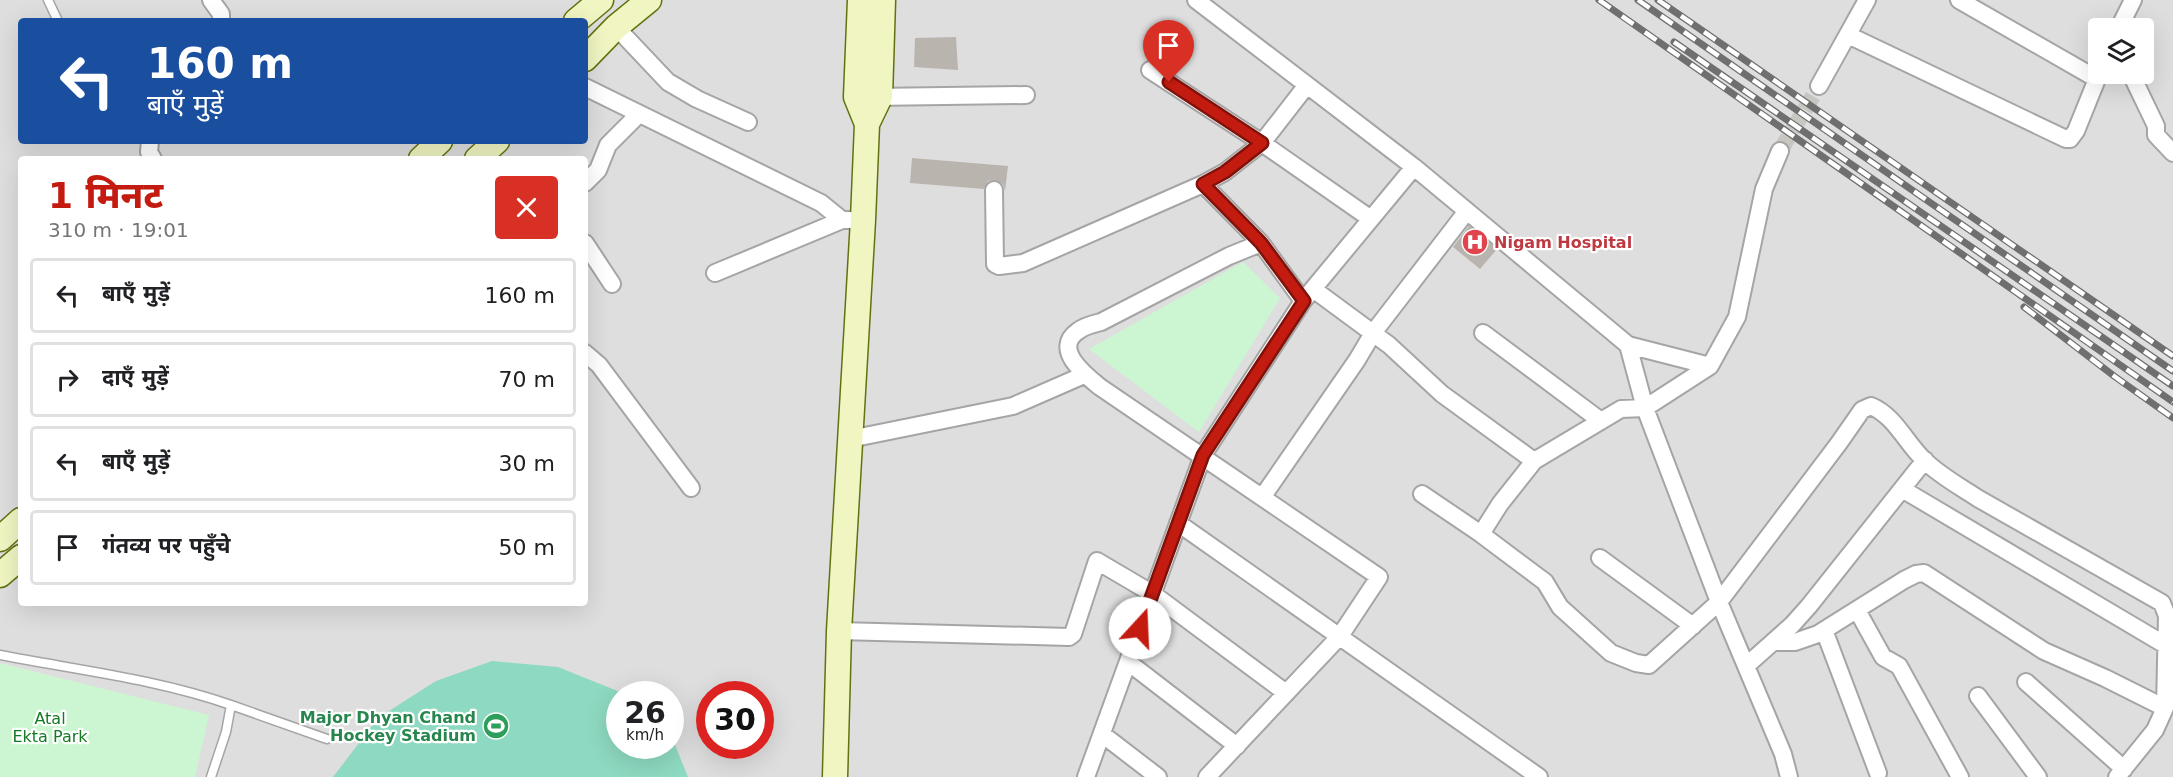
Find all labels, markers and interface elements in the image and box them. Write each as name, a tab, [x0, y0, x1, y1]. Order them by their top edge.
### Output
map controls	[2088, 18, 2154, 84]
button: layers	[2088, 18, 2154, 84]
pin	[1143, 20, 1194, 82]
icon: arrive	[1152, 29, 1185, 62]
text: 160 m	[147, 39, 293, 88]
icon: left	[48, 42, 126, 120]
text: बाएँ मुड़ें	[147, 89, 224, 120]
text: 1 मिनट	[48, 175, 163, 216]
button: close	[495, 176, 558, 239]
text: 310 m · 19:01	[48, 218, 189, 242]
hospital icon: Nigam Hospital	[1460, 227, 1490, 257]
place label: Nigam Hospital	[1494, 233, 1632, 252]
icon: left	[51, 279, 84, 312]
text: बाएँ मुड़ें	[102, 281, 170, 306]
text: 160 m	[485, 283, 555, 308]
icon: right	[51, 363, 84, 396]
text: दाएँ मुड़ें	[102, 365, 169, 390]
text: 70 m	[499, 367, 555, 392]
icon: left	[51, 447, 84, 480]
text: बाएँ मुड़ें	[102, 449, 170, 474]
text: 30 m	[499, 451, 555, 476]
icon: arrive	[51, 531, 84, 564]
text: गंतव्य पर पहुँचे	[102, 533, 230, 558]
text: 50 m	[499, 535, 555, 560]
position arrow	[1108, 596, 1172, 660]
speed limit sign: 30	[696, 681, 774, 759]
text: 26	[624, 695, 666, 730]
place label: Major Dhyan Chand Hockey Stadium	[300, 708, 476, 745]
park label: Atal Ekta Park	[12, 709, 88, 746]
sports icon: Major Dhyan Chand Hockey Stadium	[481, 711, 511, 741]
text: km/h	[626, 726, 664, 744]

